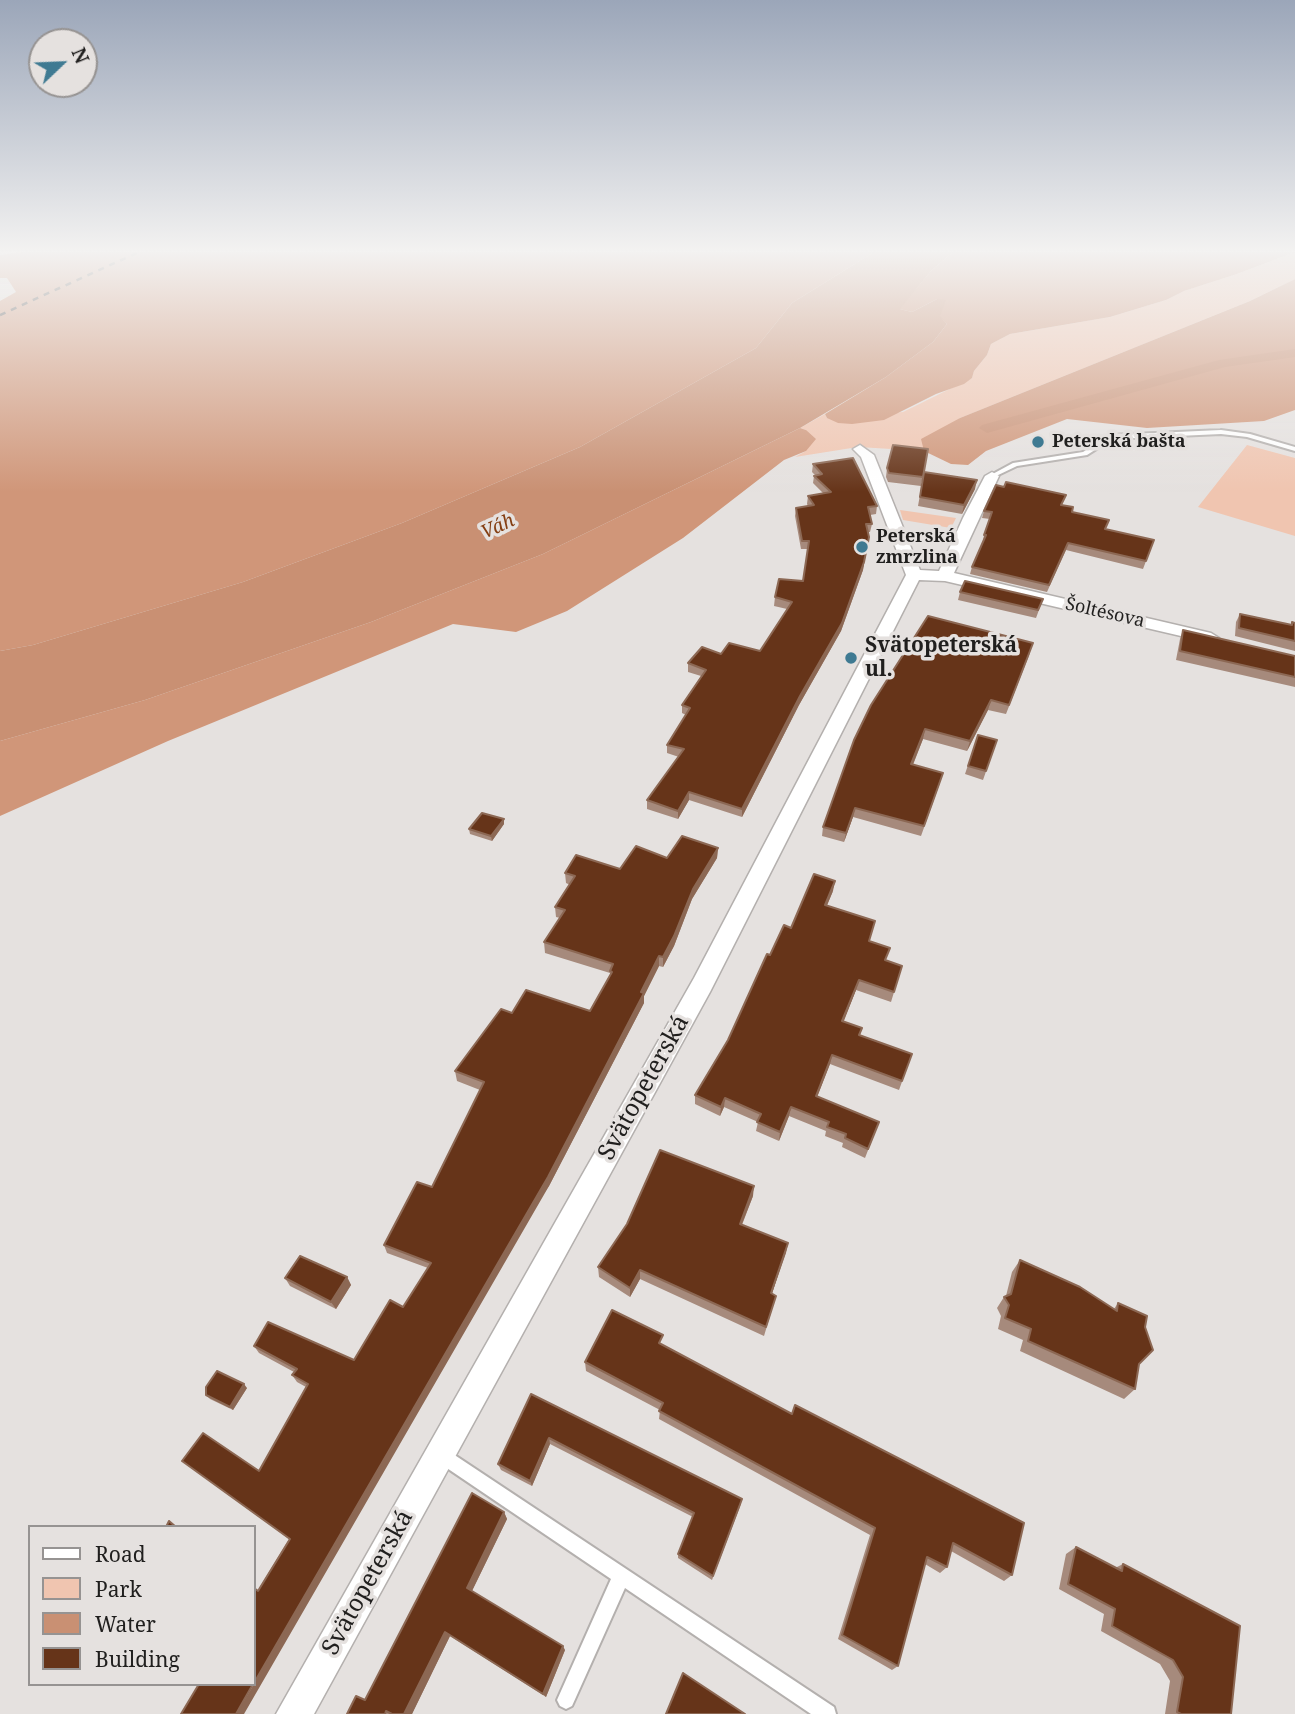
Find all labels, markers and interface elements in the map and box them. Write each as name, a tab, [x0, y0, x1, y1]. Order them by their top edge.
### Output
north arrow	[28, 28, 98, 98]
text: N	[66, 44, 95, 68]
place label: Peterská bašta	[1052, 431, 1186, 453]
marker: Peterská bašta	[1030, 434, 1046, 450]
water label: Váh	[478, 509, 518, 545]
place label: Peterská zmrzlina	[876, 526, 958, 568]
marker: Peterská zmrzlina	[854, 539, 870, 555]
street label: Šoltésova	[1063, 593, 1147, 633]
place label: Svätopeterská ul.	[865, 633, 1017, 683]
marker: Svätopeterská ul.	[843, 650, 859, 666]
street label: Svätopeterská	[592, 1010, 696, 1166]
street label: Svätopeterská	[316, 1505, 420, 1661]
legend	[28, 1525, 256, 1686]
text: Road	[95, 1540, 146, 1568]
text: Park	[95, 1575, 142, 1603]
text: Water	[95, 1610, 156, 1638]
text: Building	[95, 1645, 180, 1673]

